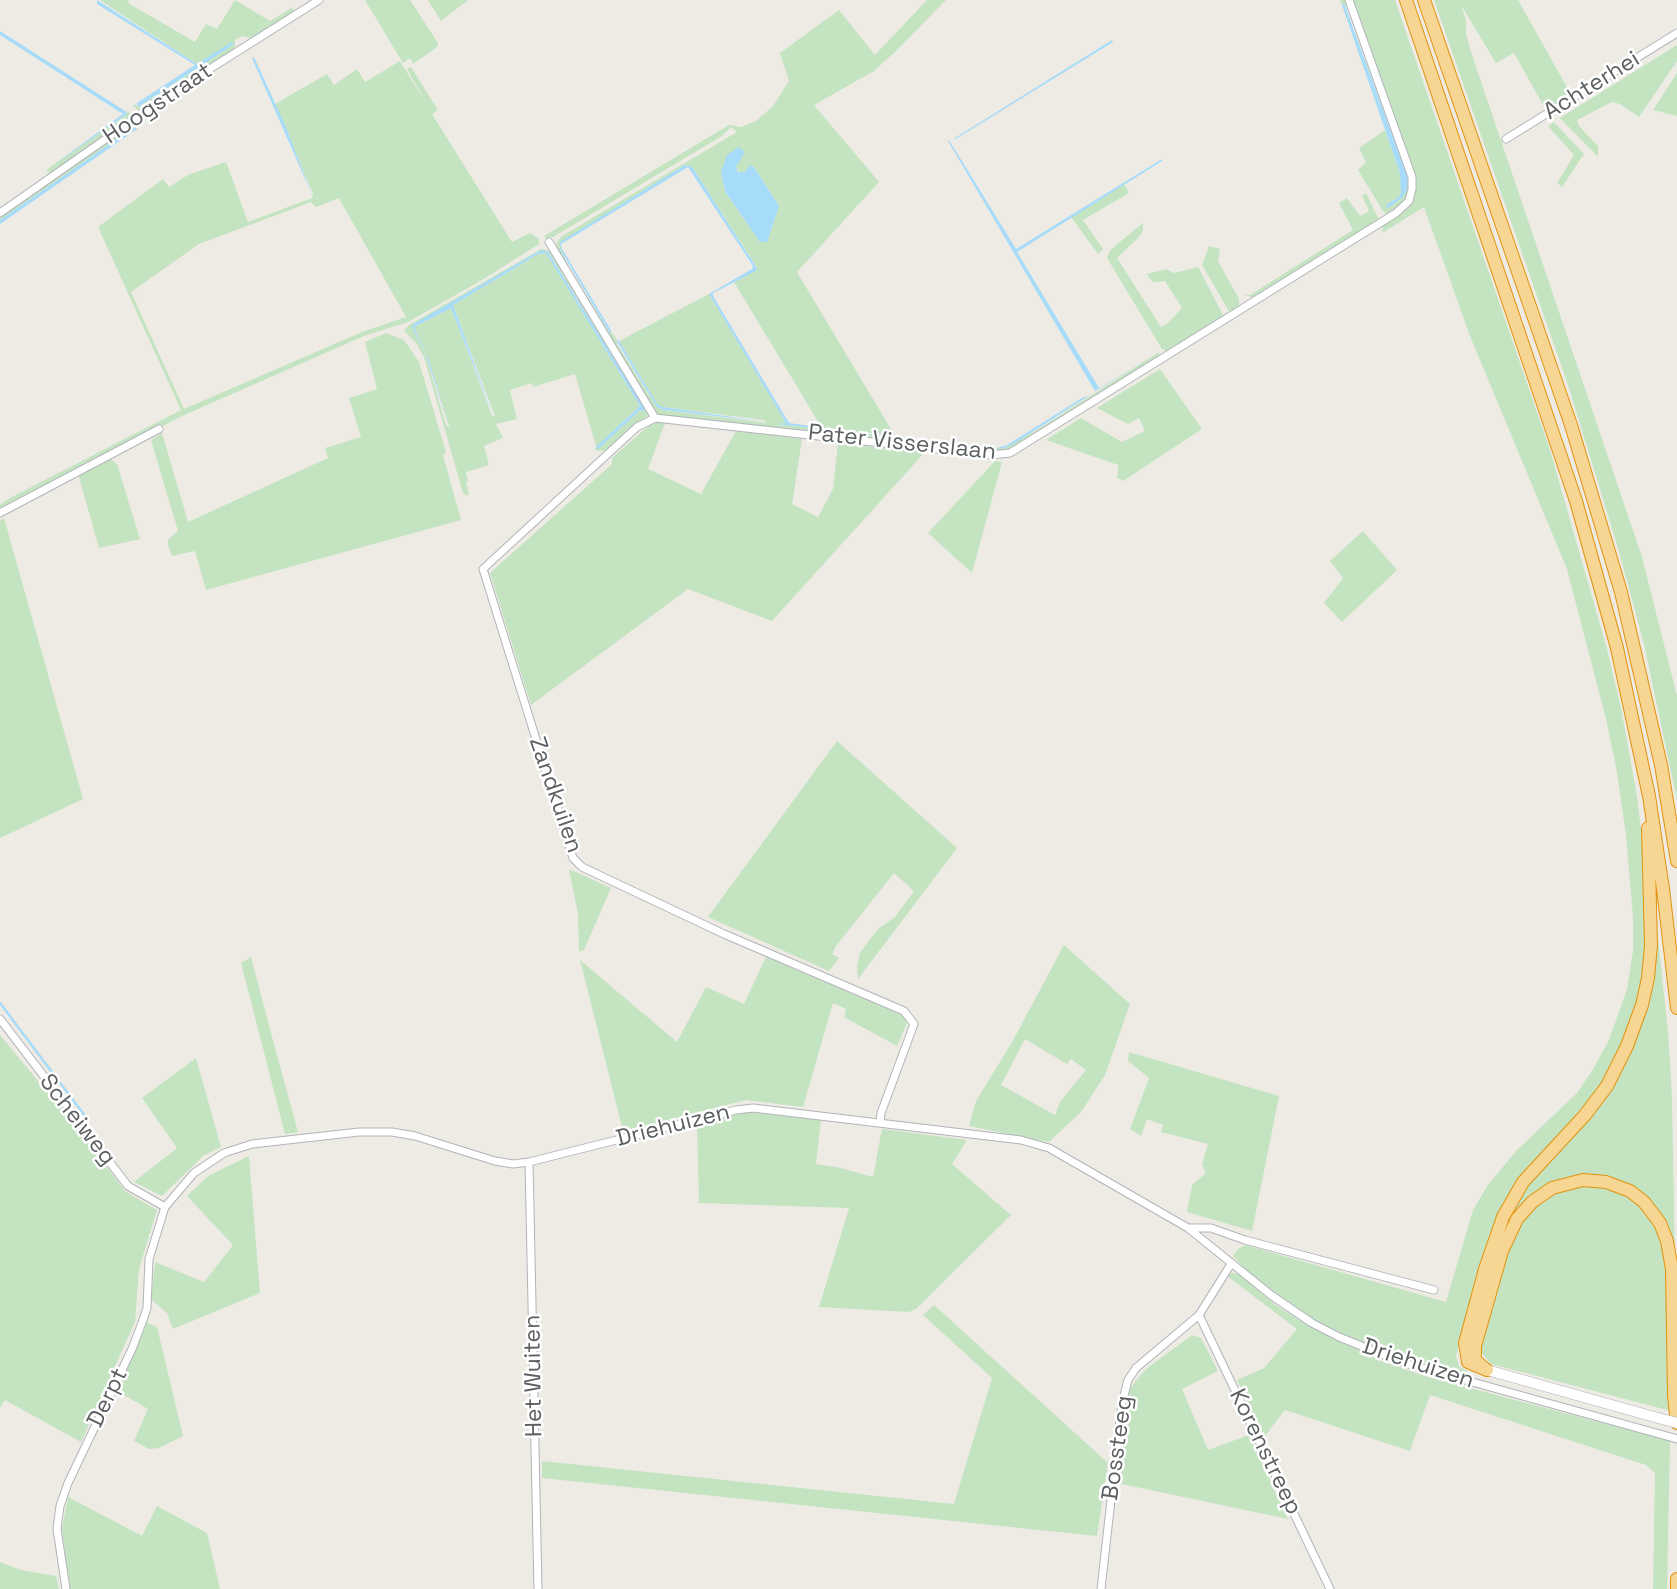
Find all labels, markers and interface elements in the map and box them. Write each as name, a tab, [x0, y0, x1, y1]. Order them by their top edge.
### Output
street label: Achterhei	[1539, 46, 1645, 126]
street label: Hoogstraat	[98, 58, 218, 150]
street label: Pater Visserslaan	[807, 419, 997, 467]
street label: Zandkuilen	[522, 733, 588, 857]
street label: Scheiweg	[33, 1069, 121, 1171]
street label: Driehuizen	[613, 1099, 733, 1153]
street label: Het Wuiten	[519, 1315, 549, 1437]
street label: Driehuizen	[1359, 1333, 1477, 1395]
street label: Derpt	[82, 1364, 134, 1432]
street label: Korenstreep	[1223, 1385, 1307, 1519]
street label: Bossteeg	[1097, 1394, 1139, 1502]

